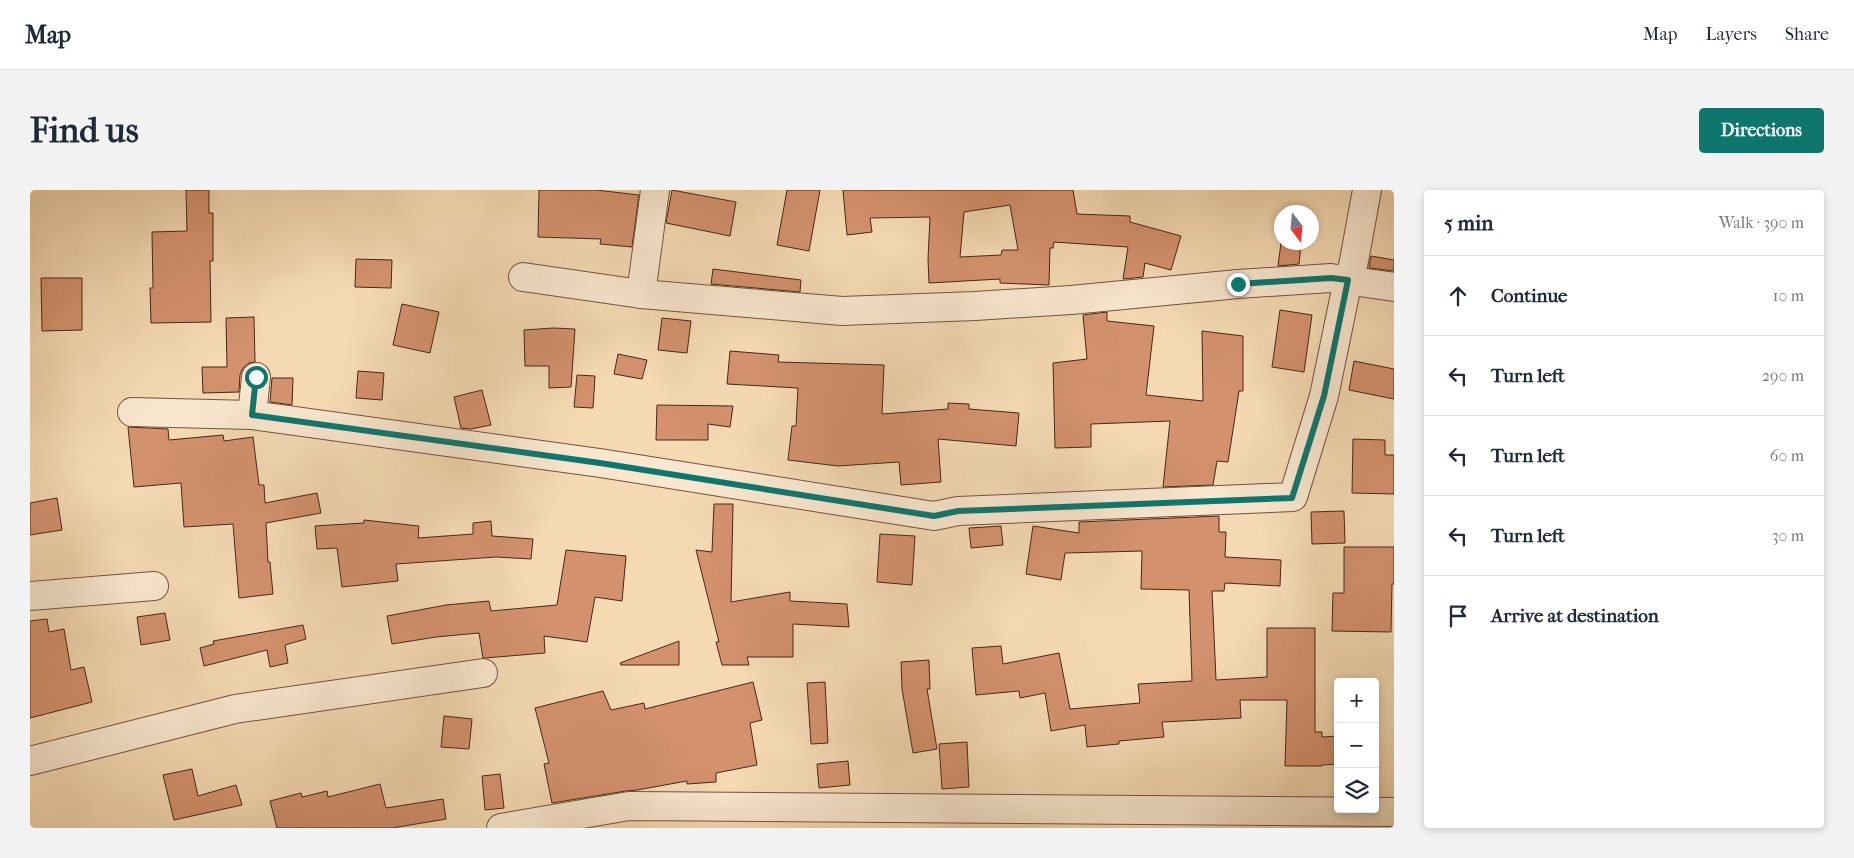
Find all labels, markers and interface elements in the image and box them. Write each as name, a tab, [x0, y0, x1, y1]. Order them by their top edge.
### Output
text: Map	[25, 21, 71, 49]
text: Map	[1643, 24, 1677, 45]
text: Layers	[1705, 24, 1757, 45]
text: Share	[1785, 24, 1829, 45]
button: Directions	[1699, 108, 1824, 153]
text: Find us	[30, 110, 139, 151]
north arrow	[1274, 205, 1319, 250]
text: 5 min	[1444, 211, 1493, 235]
text: Walk · 390 m	[1719, 213, 1804, 232]
route end	[1227, 273, 1250, 296]
icon: ahead	[1444, 282, 1472, 310]
text: Continue	[1491, 285, 1567, 307]
text: 10 m	[1773, 286, 1804, 305]
icon: left	[1444, 362, 1472, 390]
text: Turn left	[1491, 365, 1565, 387]
route start	[245, 366, 268, 389]
text: 290 m	[1762, 366, 1804, 385]
icon: left	[1444, 442, 1472, 470]
text: Turn left	[1491, 445, 1565, 467]
text: 60 m	[1770, 446, 1804, 465]
icon: left	[1444, 522, 1472, 550]
text: Turn left	[1491, 525, 1565, 547]
text: 30 m	[1772, 526, 1804, 545]
icon: arrive	[1444, 602, 1472, 630]
text: Arrive at destination	[1491, 605, 1659, 627]
map controls	[1334, 678, 1379, 813]
button: +	[1334, 678, 1379, 723]
button: −	[1334, 723, 1379, 768]
button: layers	[1334, 768, 1379, 813]

